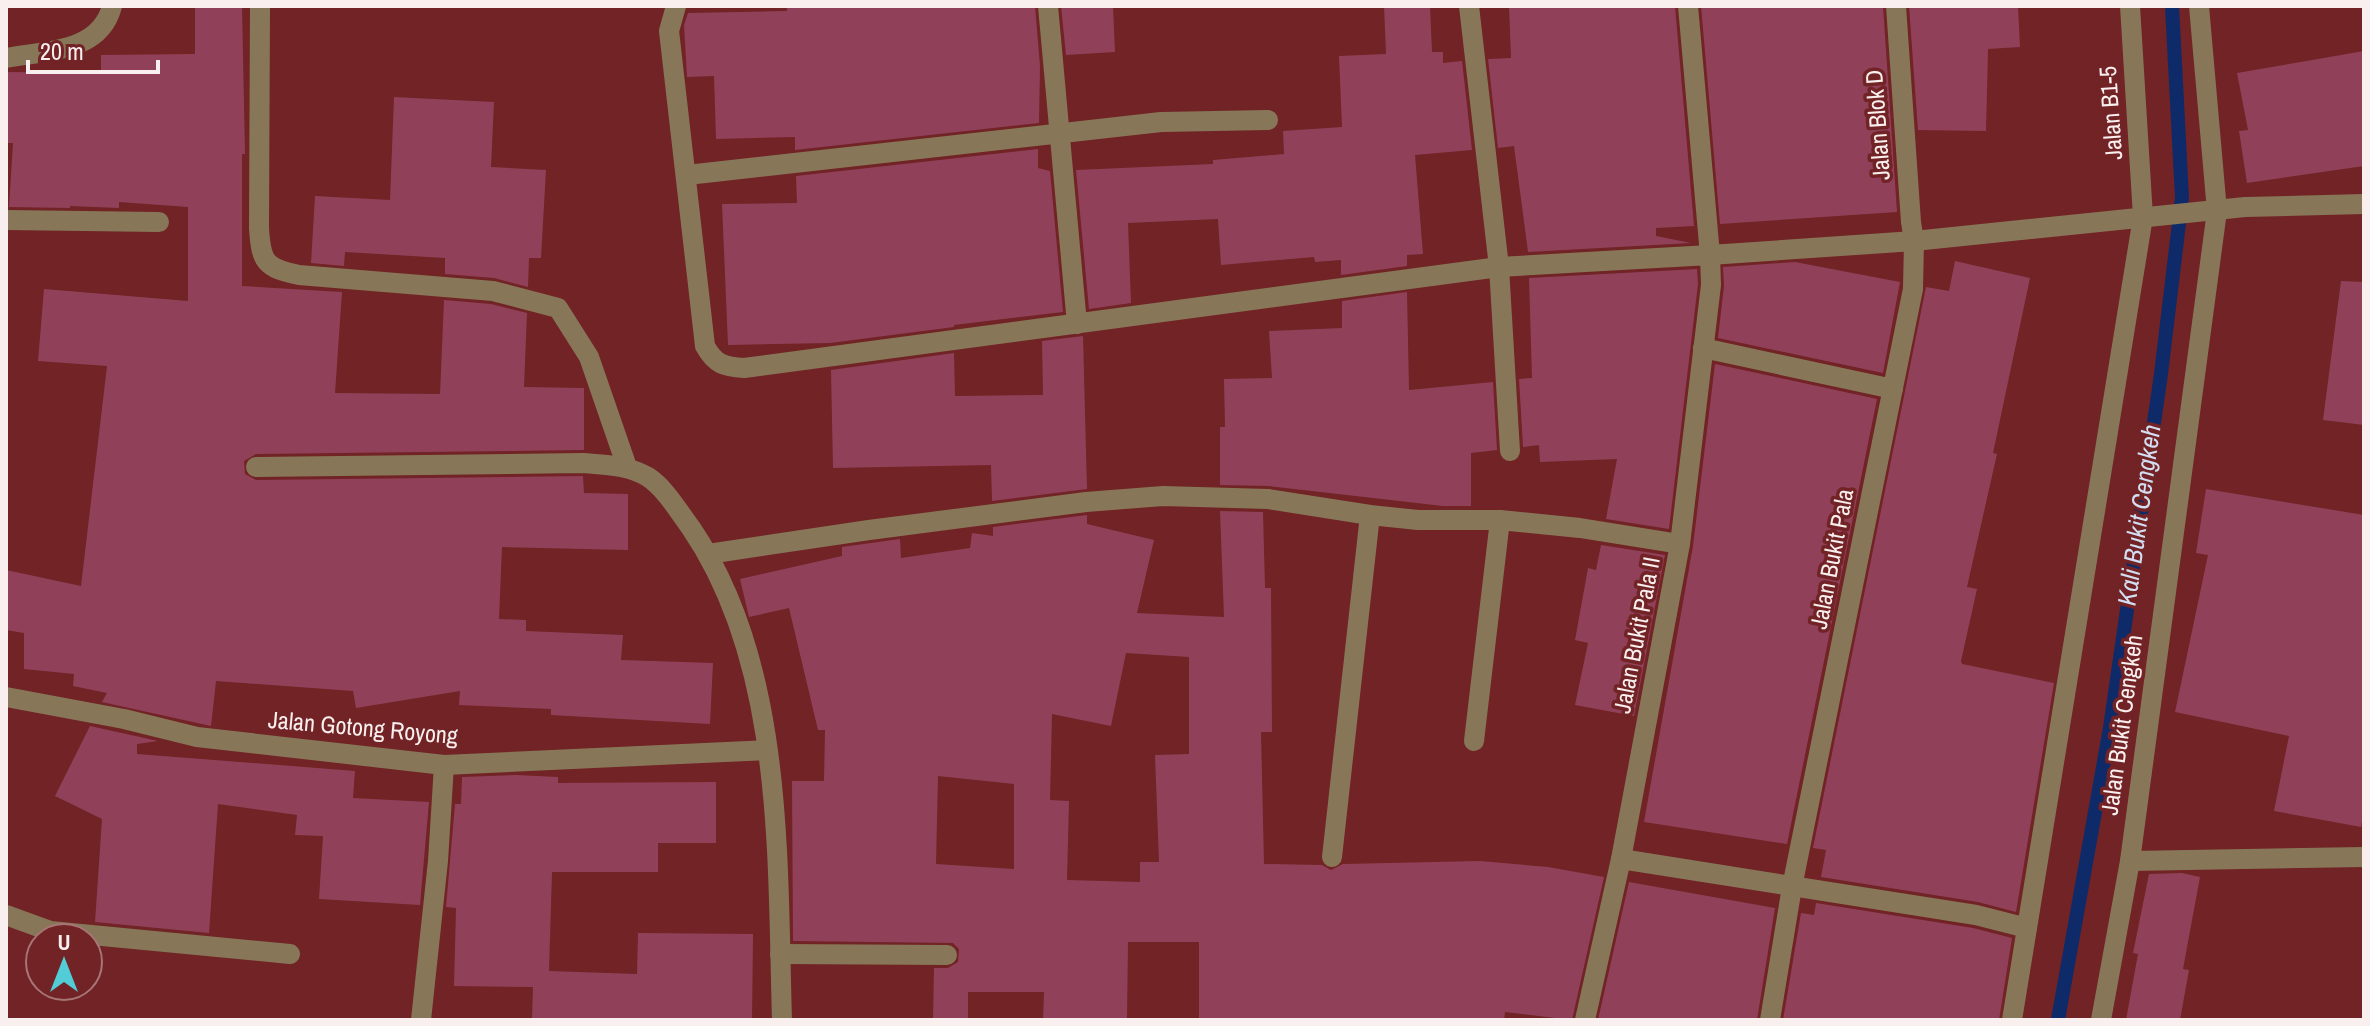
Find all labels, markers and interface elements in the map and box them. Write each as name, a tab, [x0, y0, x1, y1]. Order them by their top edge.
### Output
scale bar	[28, 24, 158, 74]
text: 20 m	[40, 35, 84, 67]
street label: Jalan B1-5	[2091, 65, 2129, 161]
street label: Jalan Blok D	[1857, 69, 1897, 181]
water label: Kali Bukit Cengkeh	[2108, 422, 2169, 608]
street label: Jalan Bukit Pala	[1802, 486, 1860, 632]
street label: Jalan Bukit Pala II	[1605, 554, 1667, 716]
street label: Jalan Bukit Cengkeh	[2093, 633, 2149, 817]
street label: Jalan Gotong Royong	[267, 703, 459, 751]
north arrow	[24, 922, 104, 1002]
text: U	[57, 927, 71, 957]

